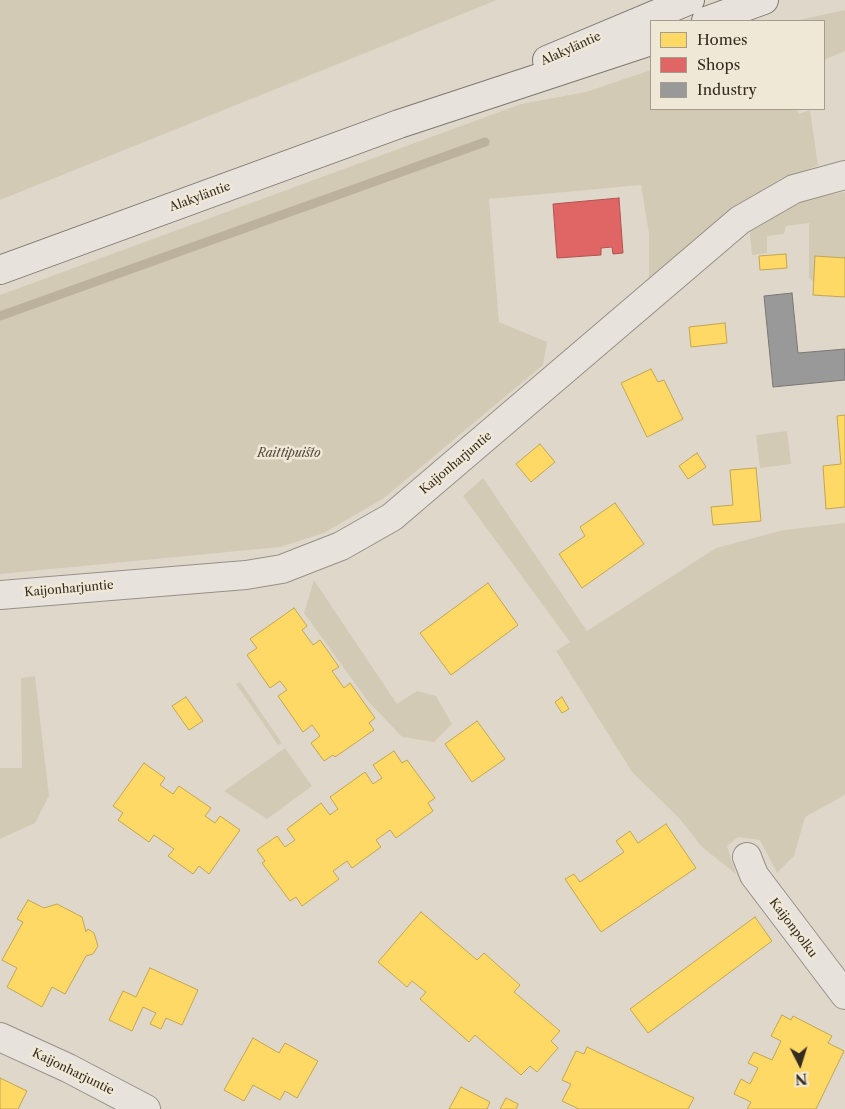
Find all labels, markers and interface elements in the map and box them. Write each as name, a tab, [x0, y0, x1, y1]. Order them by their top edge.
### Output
legend	[650, 20, 825, 110]
street label: Alakyläntie	[539, 29, 603, 69]
text: Homes	[697, 30, 748, 49]
text: Shops	[697, 55, 740, 74]
text: Industry	[697, 80, 757, 99]
street label: Alakyläntie	[167, 179, 233, 215]
street label: Kaijonharjuntie	[417, 429, 495, 497]
park label: Raittipuisto	[257, 447, 321, 461]
street label: Kaijonharjuntie	[24, 578, 114, 600]
street label: Kaijonpolku	[766, 896, 820, 960]
north arrow	[775, 1039, 825, 1089]
street label: Kaijonharjuntie	[30, 1046, 116, 1098]
text: N	[794, 1069, 808, 1088]

